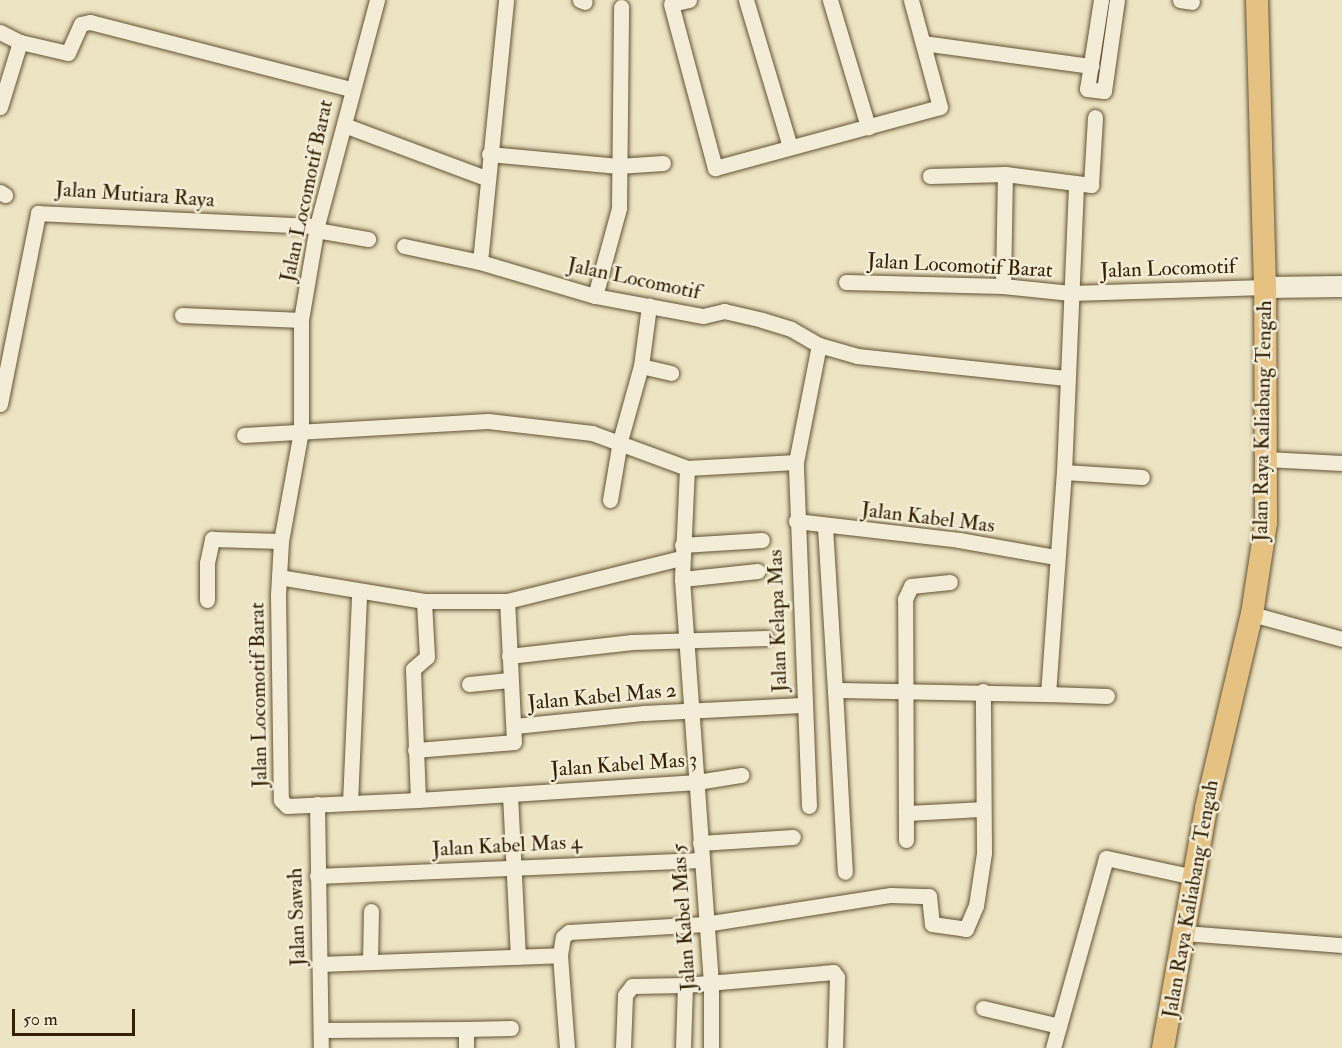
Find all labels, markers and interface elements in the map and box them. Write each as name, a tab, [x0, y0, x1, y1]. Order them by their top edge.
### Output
street label: Jalan Locomotif Barat	[275, 98, 339, 284]
street label: Jalan Mutiara Raya	[54, 177, 216, 213]
street label: Jalan Locomotif Barat	[867, 249, 1053, 283]
street label: Jalan Locomotif	[565, 253, 703, 305]
street label: Jalan Locomotif	[1100, 254, 1236, 284]
street label: Jalan Raya Kaliabang Tengah	[1248, 300, 1278, 542]
street label: Jalan Kabel Mas	[860, 497, 996, 539]
street label: Jalan Kelapa Mas	[763, 549, 793, 693]
street label: Jalan Locomotif Barat	[245, 602, 273, 788]
street label: Jalan Kabel Mas 2	[527, 678, 677, 716]
street label: Jalan Kabel Mas 3	[550, 747, 698, 783]
street label: Jalan Raya Kaliabang Tengah	[1158, 778, 1224, 1020]
street label: Jalan Kabel Mas 4	[431, 829, 583, 863]
street label: Jalan Kabel Mas 5	[666, 842, 702, 992]
street label: Jalan Sawah	[283, 867, 311, 967]
scale bar	[15, 997, 138, 1035]
text: 50 m	[23, 1008, 58, 1031]

